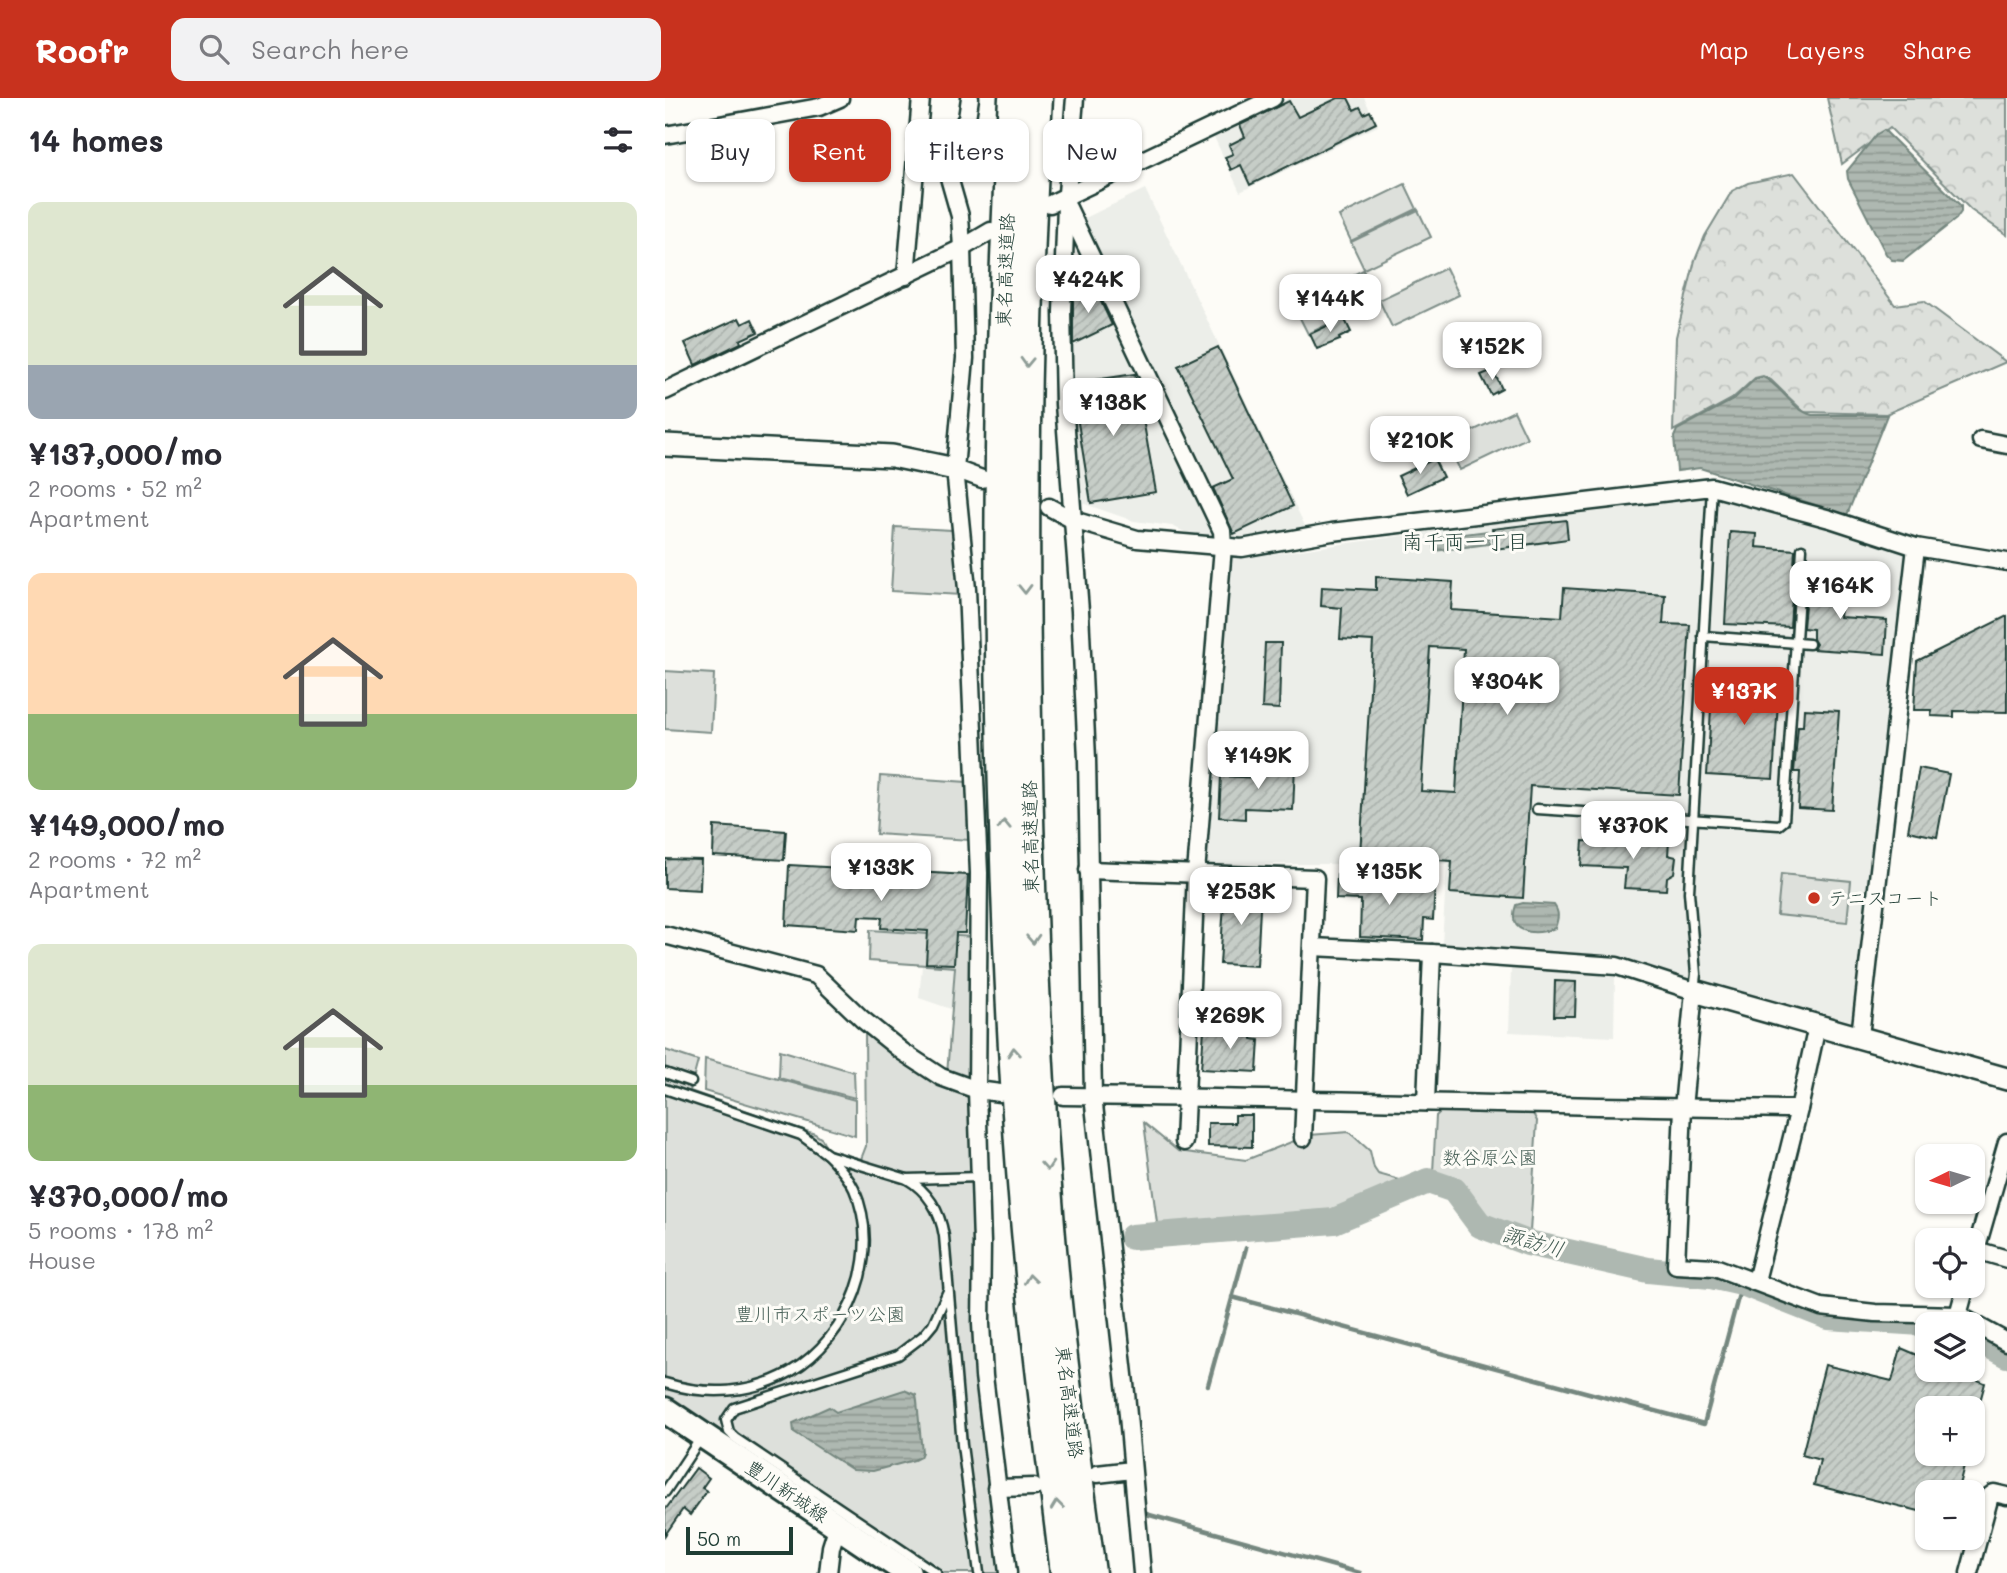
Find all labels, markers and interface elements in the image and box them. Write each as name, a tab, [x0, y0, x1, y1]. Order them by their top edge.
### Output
search box	[171, 18, 661, 81]
text: Roofr	[35, 28, 129, 71]
icon: search	[195, 30, 233, 68]
text: Search here	[251, 32, 409, 66]
text: Map	[1700, 34, 1748, 65]
text: Layers	[1786, 34, 1865, 65]
text: Share	[1903, 34, 1972, 65]
chip: Buy	[686, 119, 775, 182]
chip: Rent	[789, 119, 891, 182]
chip: Filters	[905, 119, 1029, 182]
chip: New	[1043, 119, 1142, 182]
text: 14 homes	[28, 120, 164, 160]
icon: filters	[599, 121, 637, 159]
street label: 東名高速道路	[990, 213, 1019, 327]
icon: home	[270, 248, 396, 374]
pin: ¥424K	[1039, 256, 1137, 315]
text: ¥424K	[1052, 263, 1124, 293]
pin: ¥144K	[1281, 274, 1379, 334]
text: ¥144K	[1295, 282, 1365, 312]
pin: ¥152K	[1443, 322, 1541, 382]
text: ¥152K	[1459, 330, 1525, 360]
one-way arrow	[1019, 357, 1035, 368]
pin: ¥138K	[1064, 378, 1162, 438]
text: ¥138K	[1079, 386, 1147, 416]
pin: ¥210K	[1371, 416, 1469, 476]
text: ¥210K	[1386, 424, 1454, 454]
text: ¥137,000/mo	[28, 433, 222, 473]
text: 2 rooms · 52 m²	[28, 473, 202, 503]
text: Apartment	[28, 503, 150, 533]
district label: 南千両一丁目	[1402, 527, 1528, 554]
pin: ¥164K	[1791, 561, 1889, 621]
text: ¥164K	[1806, 569, 1874, 599]
one-way arrow	[1017, 584, 1032, 595]
icon: home	[270, 619, 396, 745]
pin: ¥304K	[1458, 658, 1556, 717]
text: ¥304K	[1470, 665, 1544, 695]
pin: ¥137K	[1695, 668, 1793, 727]
text: ¥137K	[1711, 675, 1778, 705]
pin: ¥149K	[1209, 732, 1307, 791]
text: ¥149K	[1224, 739, 1292, 769]
street label: 東名高速道路	[1016, 780, 1043, 894]
pin: ¥370K	[1584, 802, 1682, 861]
text: ¥149,000/mo	[28, 804, 225, 844]
text: ¥370K	[1597, 809, 1669, 839]
one-way arrow	[996, 819, 1011, 830]
text: 2 rooms · 72 m²	[28, 844, 201, 874]
pin: ¥133K	[832, 844, 930, 903]
pin: ¥135K	[1340, 848, 1438, 907]
text: ¥133K	[847, 851, 915, 881]
text: ¥135K	[1355, 855, 1423, 885]
pin: ¥253K	[1192, 868, 1290, 927]
text: Apartment	[28, 874, 150, 904]
text: ¥253K	[1206, 875, 1276, 905]
place label: テニスコート	[1828, 885, 1942, 910]
marker: テニスコート	[1806, 890, 1822, 906]
one-way arrow	[1025, 934, 1040, 945]
icon: home	[270, 990, 396, 1116]
pin: ¥269K	[1181, 992, 1279, 1051]
text: ¥269K	[1195, 999, 1265, 1029]
one-way arrow	[1007, 1047, 1022, 1058]
park label: 数谷原公園	[1442, 1144, 1538, 1169]
north arrow	[1915, 1144, 1985, 1214]
map controls	[1915, 1144, 1985, 1550]
one-way arrow	[1039, 1161, 1054, 1172]
text: ¥370,000/mo	[28, 1175, 228, 1215]
text: 5 rooms · 178 m²	[28, 1215, 213, 1245]
water label: 諏訪川	[1499, 1219, 1567, 1262]
button: locate	[1915, 1228, 1985, 1298]
text: House	[28, 1245, 96, 1275]
one-way arrow	[1023, 1273, 1038, 1285]
park label: 豊川市スポーツ公園	[735, 1301, 905, 1326]
button: layers	[1915, 1312, 1985, 1382]
street label: 東名高速道路	[1051, 1344, 1090, 1460]
button: +	[1915, 1396, 1985, 1466]
street label: 豊川新城線	[741, 1454, 834, 1528]
button: −	[1915, 1480, 1985, 1550]
one-way arrow	[1050, 1499, 1065, 1511]
scale bar	[686, 1524, 793, 1556]
text: 50 m	[697, 1526, 741, 1551]

